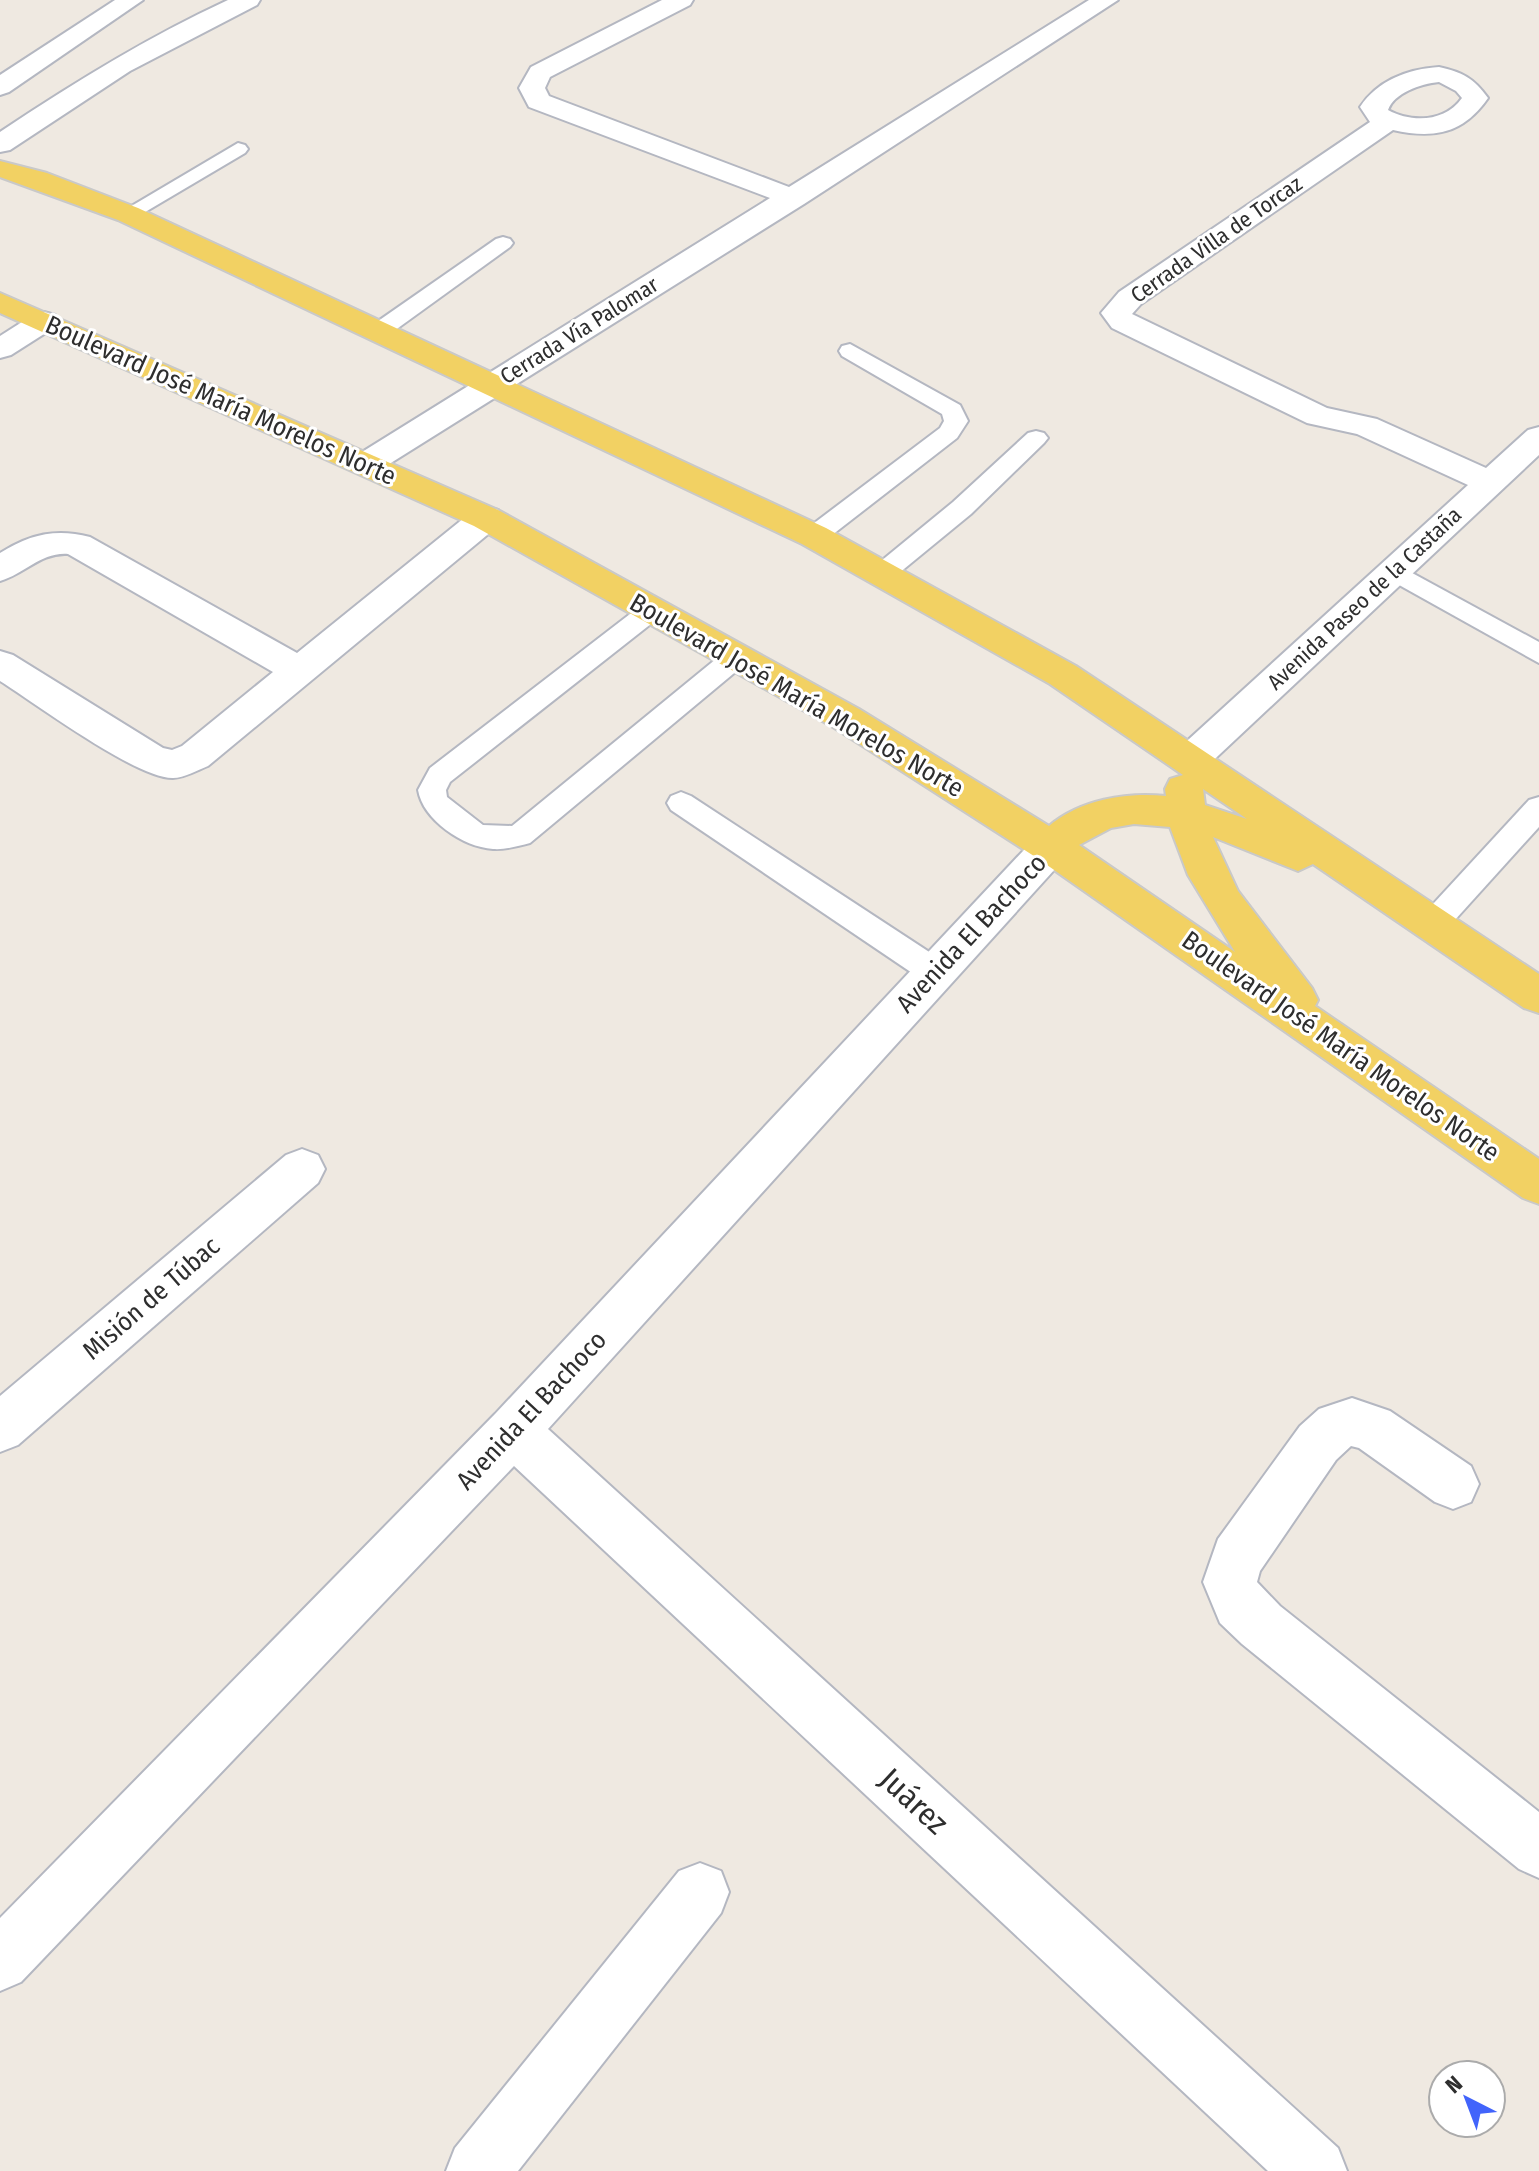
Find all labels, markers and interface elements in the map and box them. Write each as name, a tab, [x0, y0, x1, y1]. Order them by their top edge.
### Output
street label: Cerrada Villa de Torcaz	[1125, 170, 1307, 309]
street label: Cerrada Vía Palomar	[495, 271, 664, 390]
street label: Boulevard José María Morelos Norte	[41, 309, 401, 492]
street label: Avenida Paseo de la Castaña	[1262, 501, 1467, 695]
street label: Boulevard José María Morelos Norte	[624, 587, 969, 804]
street label: Avenida El Bachoco	[890, 848, 1053, 1019]
street label: Boulevard José María Morelos Norte	[1176, 925, 1505, 1168]
street label: Misión de Túbac	[77, 1231, 226, 1366]
street label: Avenida El Bachoco	[450, 1325, 613, 1496]
street label: Juárez	[872, 1760, 956, 1842]
north arrow	[1427, 2059, 1507, 2139]
text: N	[1440, 2070, 1468, 2099]

